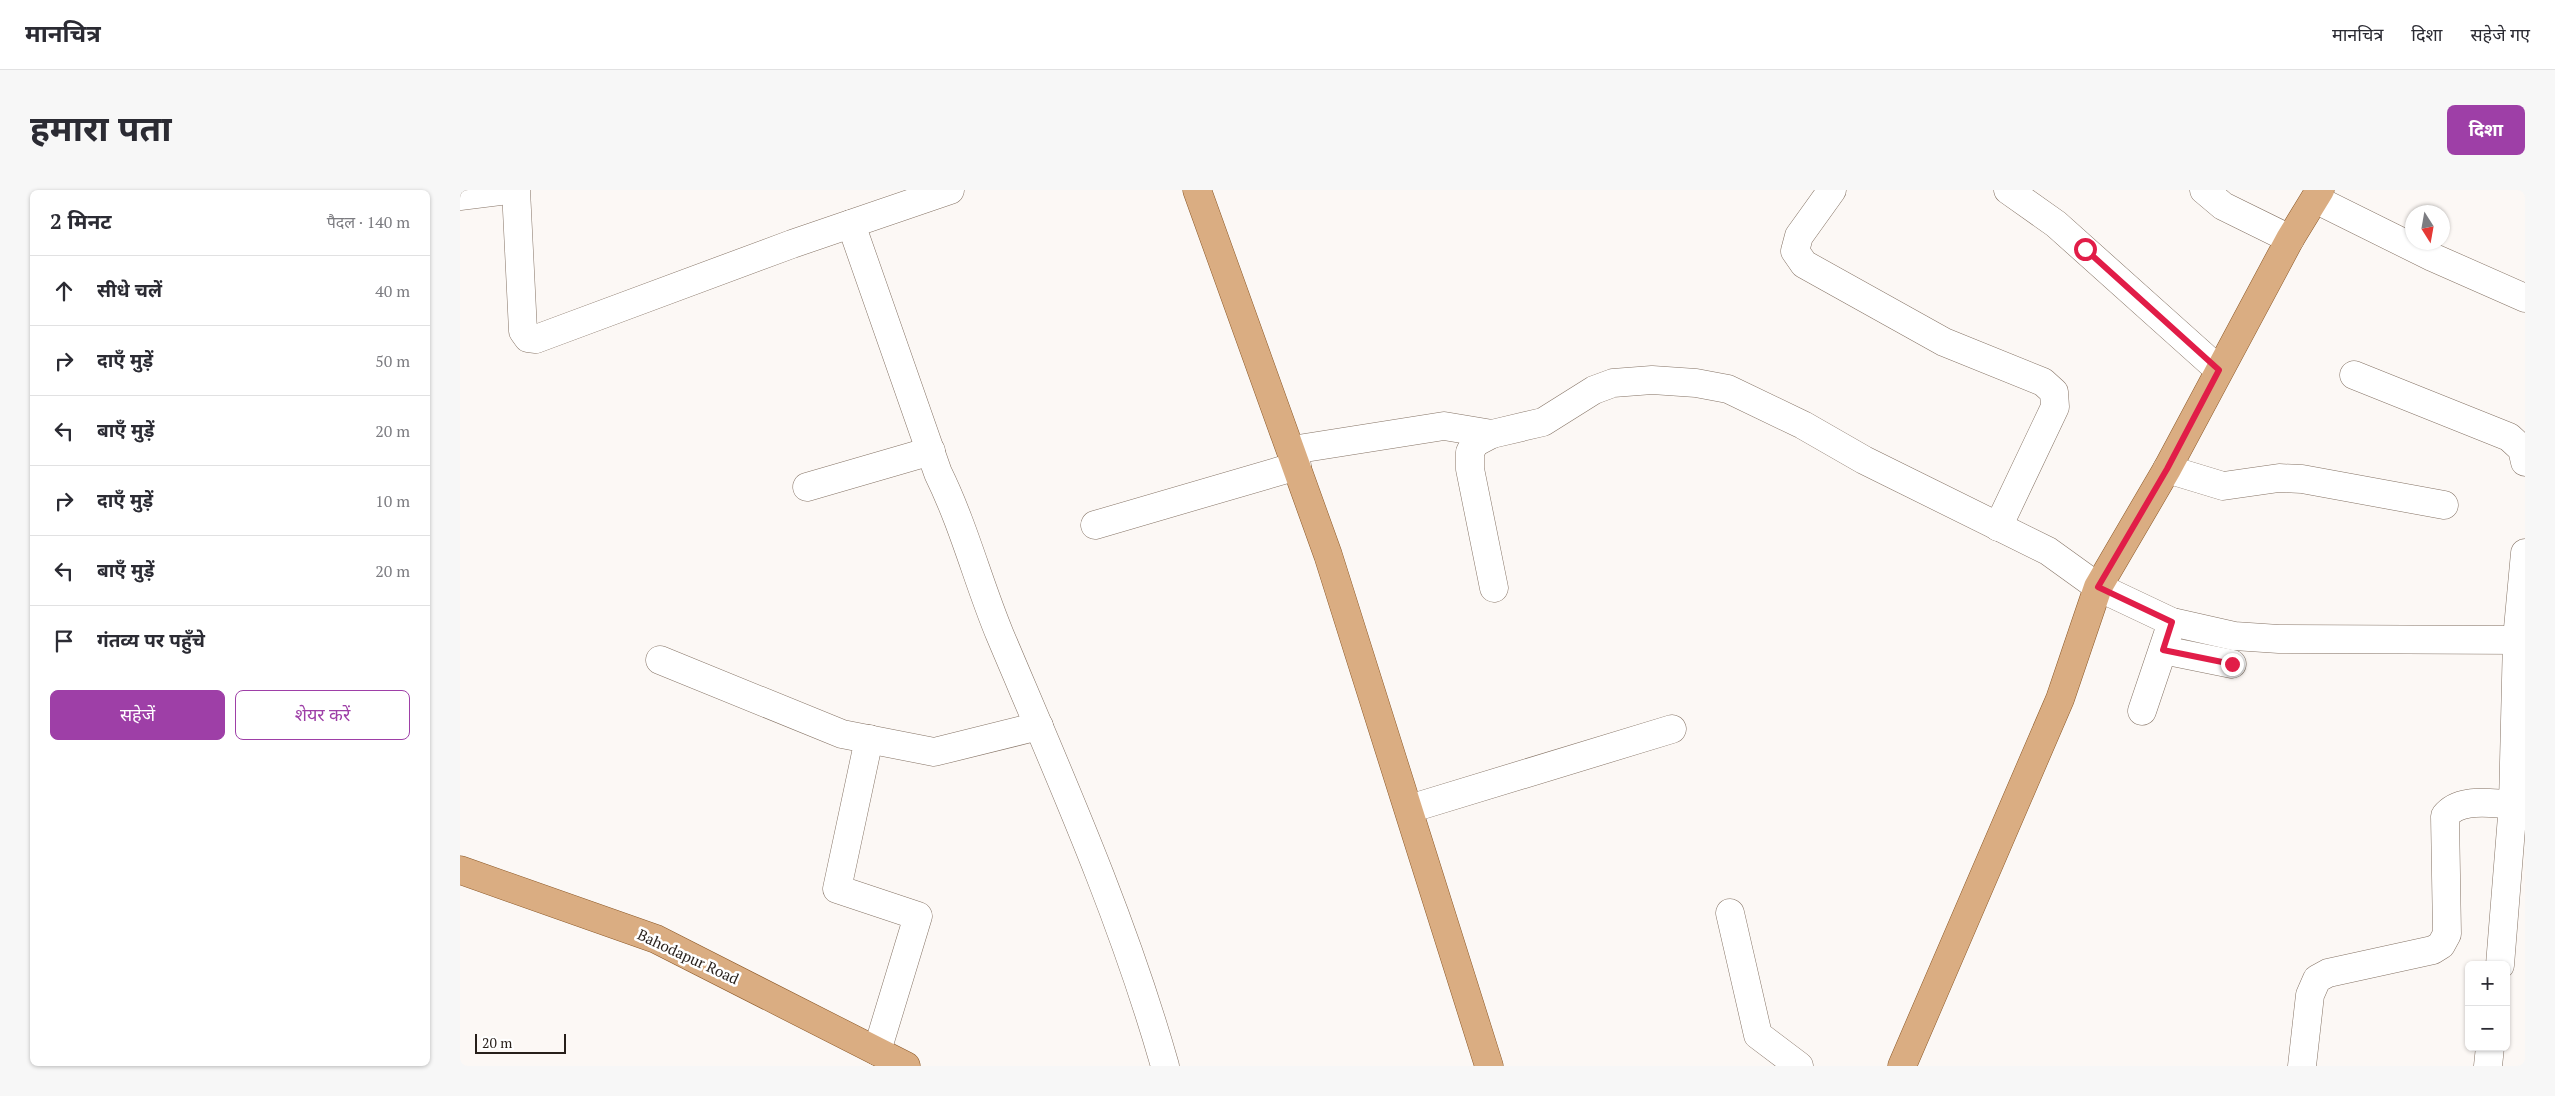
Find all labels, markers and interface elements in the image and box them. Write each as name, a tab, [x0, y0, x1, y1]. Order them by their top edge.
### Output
text: मानचित्र	[25, 17, 101, 49]
text: मानचित्र	[2332, 22, 2383, 46]
text: दिशा	[2411, 22, 2442, 46]
text: सहेजे गए	[2470, 22, 2530, 46]
text: हमारा पता	[30, 105, 172, 151]
button: दिशा	[2447, 105, 2525, 155]
north arrow	[2405, 205, 2450, 250]
text: 2 मिनट	[50, 207, 112, 235]
text: पैदल · 140 m	[327, 211, 410, 233]
route start	[2074, 238, 2097, 261]
icon: ahead	[50, 277, 78, 305]
text: सीधे चलें	[97, 277, 162, 302]
text: 40 m	[375, 280, 410, 302]
icon: right	[50, 347, 78, 375]
text: दाएँ मुड़ें	[97, 347, 153, 372]
text: 50 m	[375, 350, 410, 372]
icon: left	[50, 417, 78, 445]
text: बाएँ मुड़ें	[97, 417, 154, 442]
text: 20 m	[375, 420, 410, 442]
icon: right	[50, 487, 78, 515]
text: दाएँ मुड़ें	[97, 487, 153, 512]
text: 10 m	[375, 490, 410, 512]
icon: left	[50, 557, 78, 585]
text: बाएँ मुड़ें	[97, 557, 154, 582]
text: 20 m	[375, 560, 410, 582]
icon: arrive	[50, 627, 78, 655]
text: गंतव्य पर पहुँचे	[97, 627, 205, 652]
route end	[2221, 653, 2244, 676]
button: सहेजें	[50, 690, 225, 740]
button: शेयर करें	[235, 690, 410, 740]
street label: Bahodapur Road	[634, 924, 742, 988]
map controls	[2465, 961, 2510, 1051]
button: +	[2465, 961, 2510, 1006]
button: −	[2465, 1006, 2510, 1051]
scale bar	[475, 1031, 566, 1054]
text: 20 m	[482, 1033, 512, 1052]

